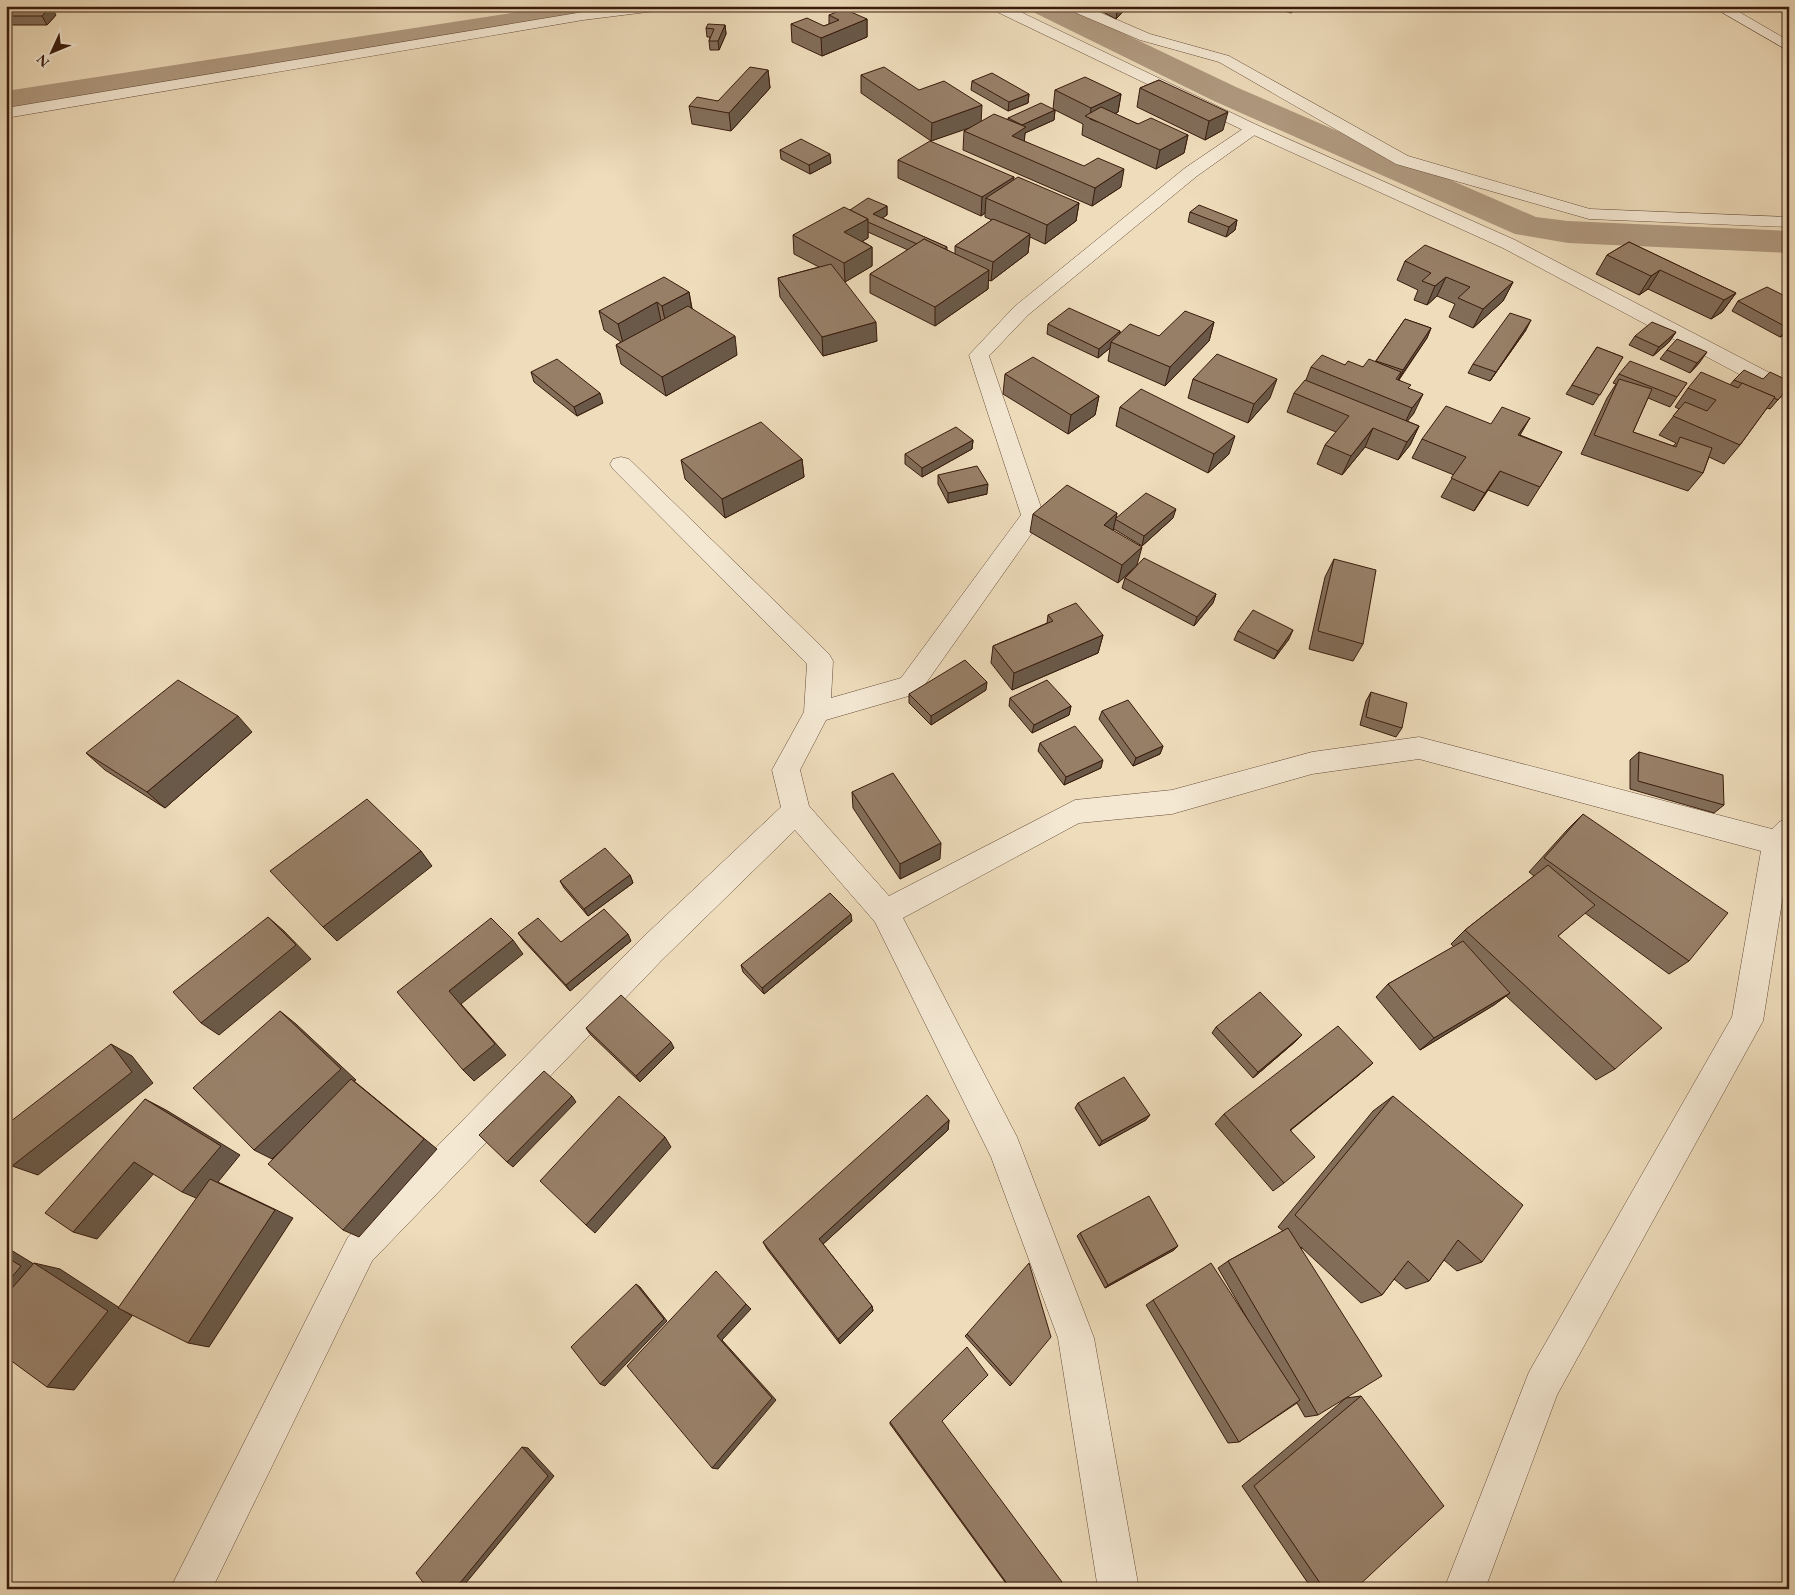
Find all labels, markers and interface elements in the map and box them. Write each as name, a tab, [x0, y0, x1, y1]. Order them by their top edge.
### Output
north arrow	[28, 28, 78, 78]
text: N	[32, 50, 53, 71]

